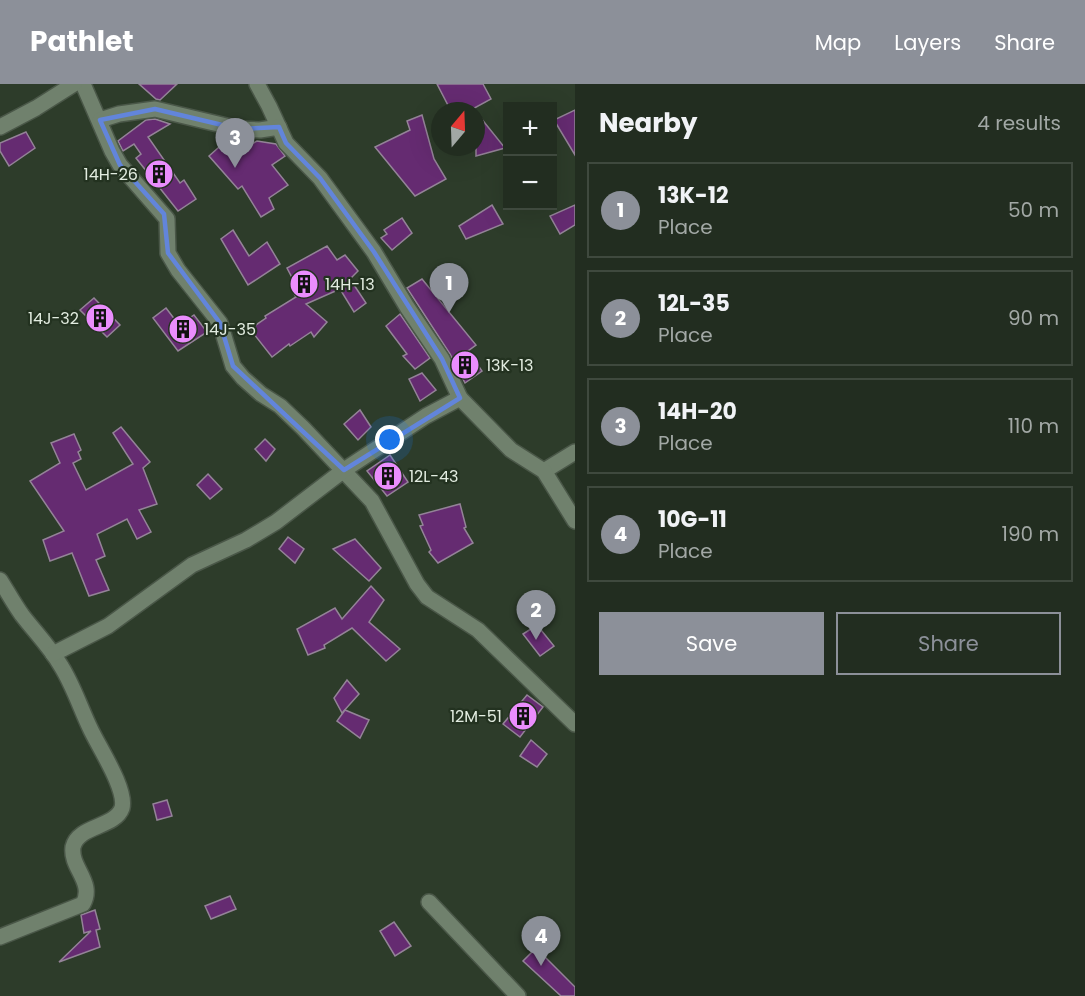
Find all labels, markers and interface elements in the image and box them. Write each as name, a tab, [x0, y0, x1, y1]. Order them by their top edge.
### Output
text: Pathlet	[30, 22, 134, 61]
text: Map	[815, 28, 861, 57]
text: Layers	[894, 28, 961, 57]
text: Share	[994, 28, 1055, 57]
north arrow	[431, 102, 485, 156]
map controls	[503, 102, 557, 210]
button: +	[503, 102, 557, 156]
text: Nearby	[599, 105, 697, 141]
text: 4 results	[977, 109, 1061, 137]
pin: 3	[216, 118, 254, 168]
button: −	[503, 156, 557, 210]
building icon: 14H-26	[143, 158, 175, 190]
place label: 14H-26	[84, 163, 138, 186]
text: 13K-12	[658, 180, 729, 211]
text: 1	[617, 196, 624, 224]
text: 50 m	[1008, 196, 1059, 224]
text: Place	[658, 213, 713, 241]
pin: 1	[430, 264, 468, 313]
building icon: 14H-13	[288, 268, 320, 300]
place label: 14H-13	[325, 273, 375, 296]
text: 12L-35	[658, 288, 730, 319]
building icon: 14J-32	[84, 302, 116, 334]
text: 2	[615, 304, 626, 332]
text: 90 m	[1008, 304, 1059, 332]
place label: 14J-32	[28, 307, 79, 330]
building icon: 14J-35	[167, 313, 199, 345]
place label: 14J-35	[204, 318, 256, 341]
text: Place	[658, 321, 713, 349]
building icon: 13K-13	[449, 349, 481, 381]
place label: 13K-13	[486, 354, 534, 377]
text: 14H-20	[658, 396, 737, 427]
text: 3	[614, 412, 627, 440]
text: 110 m	[1008, 412, 1059, 440]
your location	[375, 425, 404, 454]
text: Place	[658, 429, 713, 457]
building icon: 12L-43	[372, 460, 404, 492]
place label: 12L-43	[409, 465, 459, 488]
text: 10G-11	[658, 504, 727, 535]
text: 4	[614, 520, 627, 548]
text: 190 m	[1002, 520, 1059, 548]
text: Place	[658, 537, 713, 565]
pin: 2	[516, 590, 556, 640]
button: Save	[599, 612, 824, 675]
button: Share	[836, 612, 1061, 675]
building icon: 12M-51	[507, 700, 539, 732]
place label: 12M-51	[450, 705, 502, 728]
pin: 4	[522, 916, 560, 966]

